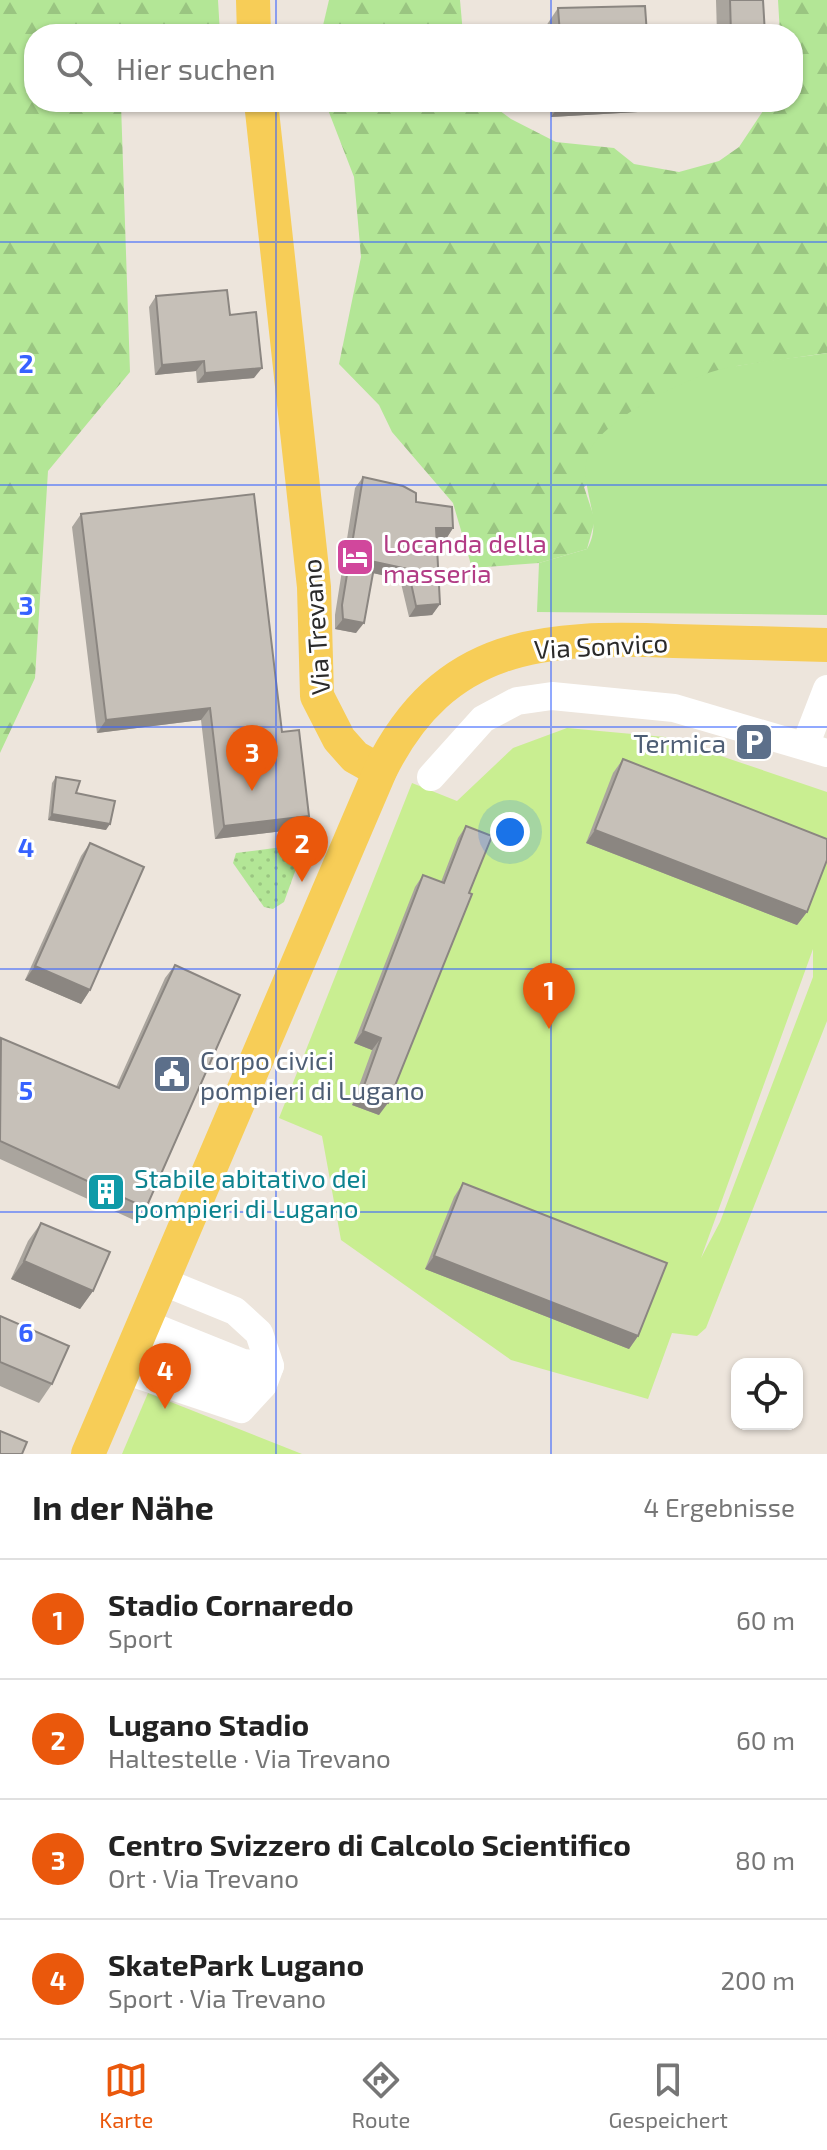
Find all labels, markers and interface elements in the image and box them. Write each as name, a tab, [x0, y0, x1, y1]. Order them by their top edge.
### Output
search box	[24, 24, 803, 112]
icon: search	[52, 46, 96, 90]
text: Hier suchen	[116, 50, 276, 86]
text: 2	[18, 347, 34, 378]
place label: Locanda della masseria	[383, 527, 547, 588]
hotel icon: Locanda della masseria	[334, 536, 376, 578]
street label: Via Trevano	[295, 558, 335, 696]
text: 3	[19, 589, 33, 620]
street label: Via Sonvico	[533, 626, 669, 664]
parking icon: Termica	[733, 721, 775, 763]
pin: 3	[226, 725, 278, 791]
place label: Termica	[633, 727, 726, 758]
your location	[490, 812, 530, 852]
pin: 2	[276, 816, 328, 882]
text: 4	[18, 831, 34, 862]
pin: 1	[523, 963, 575, 1029]
place label: Corpo civici pompieri di Lugano	[200, 1044, 425, 1105]
public building icon: Corpo civici pompieri di Lugano	[151, 1053, 193, 1095]
text: 5	[19, 1074, 33, 1105]
place label: Stabile abitativo dei pompieri di Lugano	[134, 1162, 367, 1223]
building icon: Stabile abitativo dei pompieri di Lugano	[85, 1171, 127, 1213]
text: 6	[18, 1316, 34, 1347]
pin: 4	[139, 1343, 191, 1409]
map controls	[731, 1358, 803, 1430]
button: locate	[731, 1358, 803, 1430]
text: In der Nähe	[32, 1486, 214, 1527]
text: 4 Ergebnisse	[643, 1491, 795, 1522]
text: Stadio Cornaredo	[108, 1586, 354, 1622]
text: 1	[52, 1604, 64, 1635]
text: 60 m	[736, 1604, 795, 1635]
text: Sport	[108, 1622, 173, 1653]
text: Lugano Stadio	[108, 1706, 309, 1742]
text: 2	[50, 1724, 66, 1755]
text: 60 m	[736, 1724, 795, 1755]
text: Haltestelle · Via Trevano	[108, 1742, 391, 1773]
text: Centro Svizzero di Calcolo Scientifico	[108, 1826, 631, 1862]
text: 3	[51, 1844, 65, 1875]
text: 80 m	[735, 1844, 795, 1875]
text: Ort · Via Trevano	[108, 1862, 299, 1893]
text: SkatePark Lugano	[108, 1946, 364, 1982]
text: 4	[50, 1964, 66, 1995]
text: 200 m	[720, 1964, 795, 1995]
text: Sport · Via Trevano	[108, 1982, 326, 2013]
tab: Karte	[99, 2058, 153, 2132]
tab: Route	[351, 2058, 410, 2132]
tab: Gespeichert	[608, 2058, 728, 2132]

